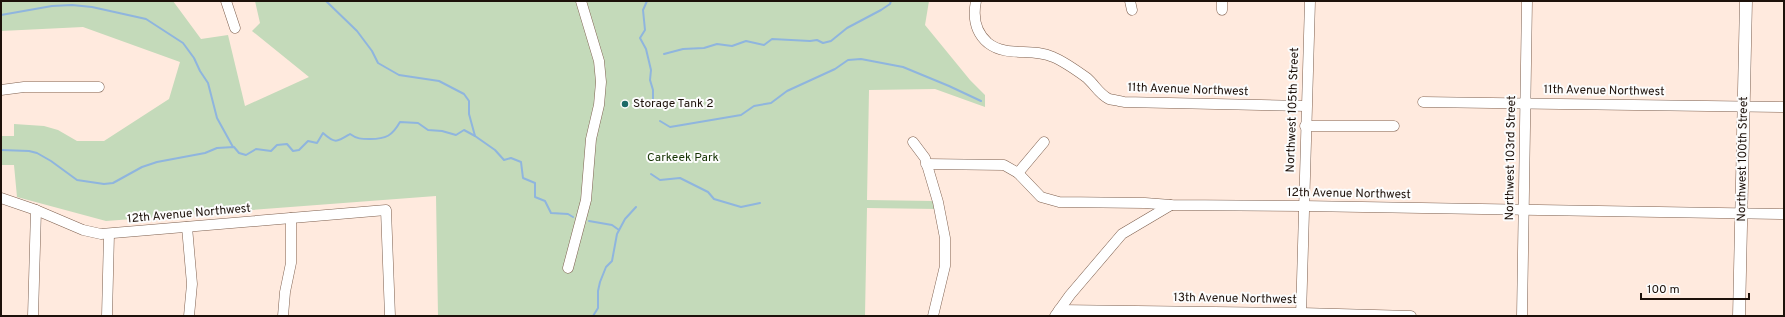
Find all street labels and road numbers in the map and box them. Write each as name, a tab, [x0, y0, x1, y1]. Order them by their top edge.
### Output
street label: Northwest 105th Street	[1283, 47, 1303, 173]
street label: 11th Avenue Northwest	[1127, 80, 1249, 100]
street label: 11th Avenue Northwest	[1543, 82, 1665, 100]
street label: Northwest 103rd Street	[1502, 95, 1520, 221]
street label: Northwest 100th Street	[1734, 96, 1752, 222]
street label: 12th Avenue Northwest	[1287, 185, 1411, 203]
street label: 12th Avenue Northwest	[127, 201, 251, 227]
street label: 13th Avenue Northwest	[1173, 290, 1297, 308]

